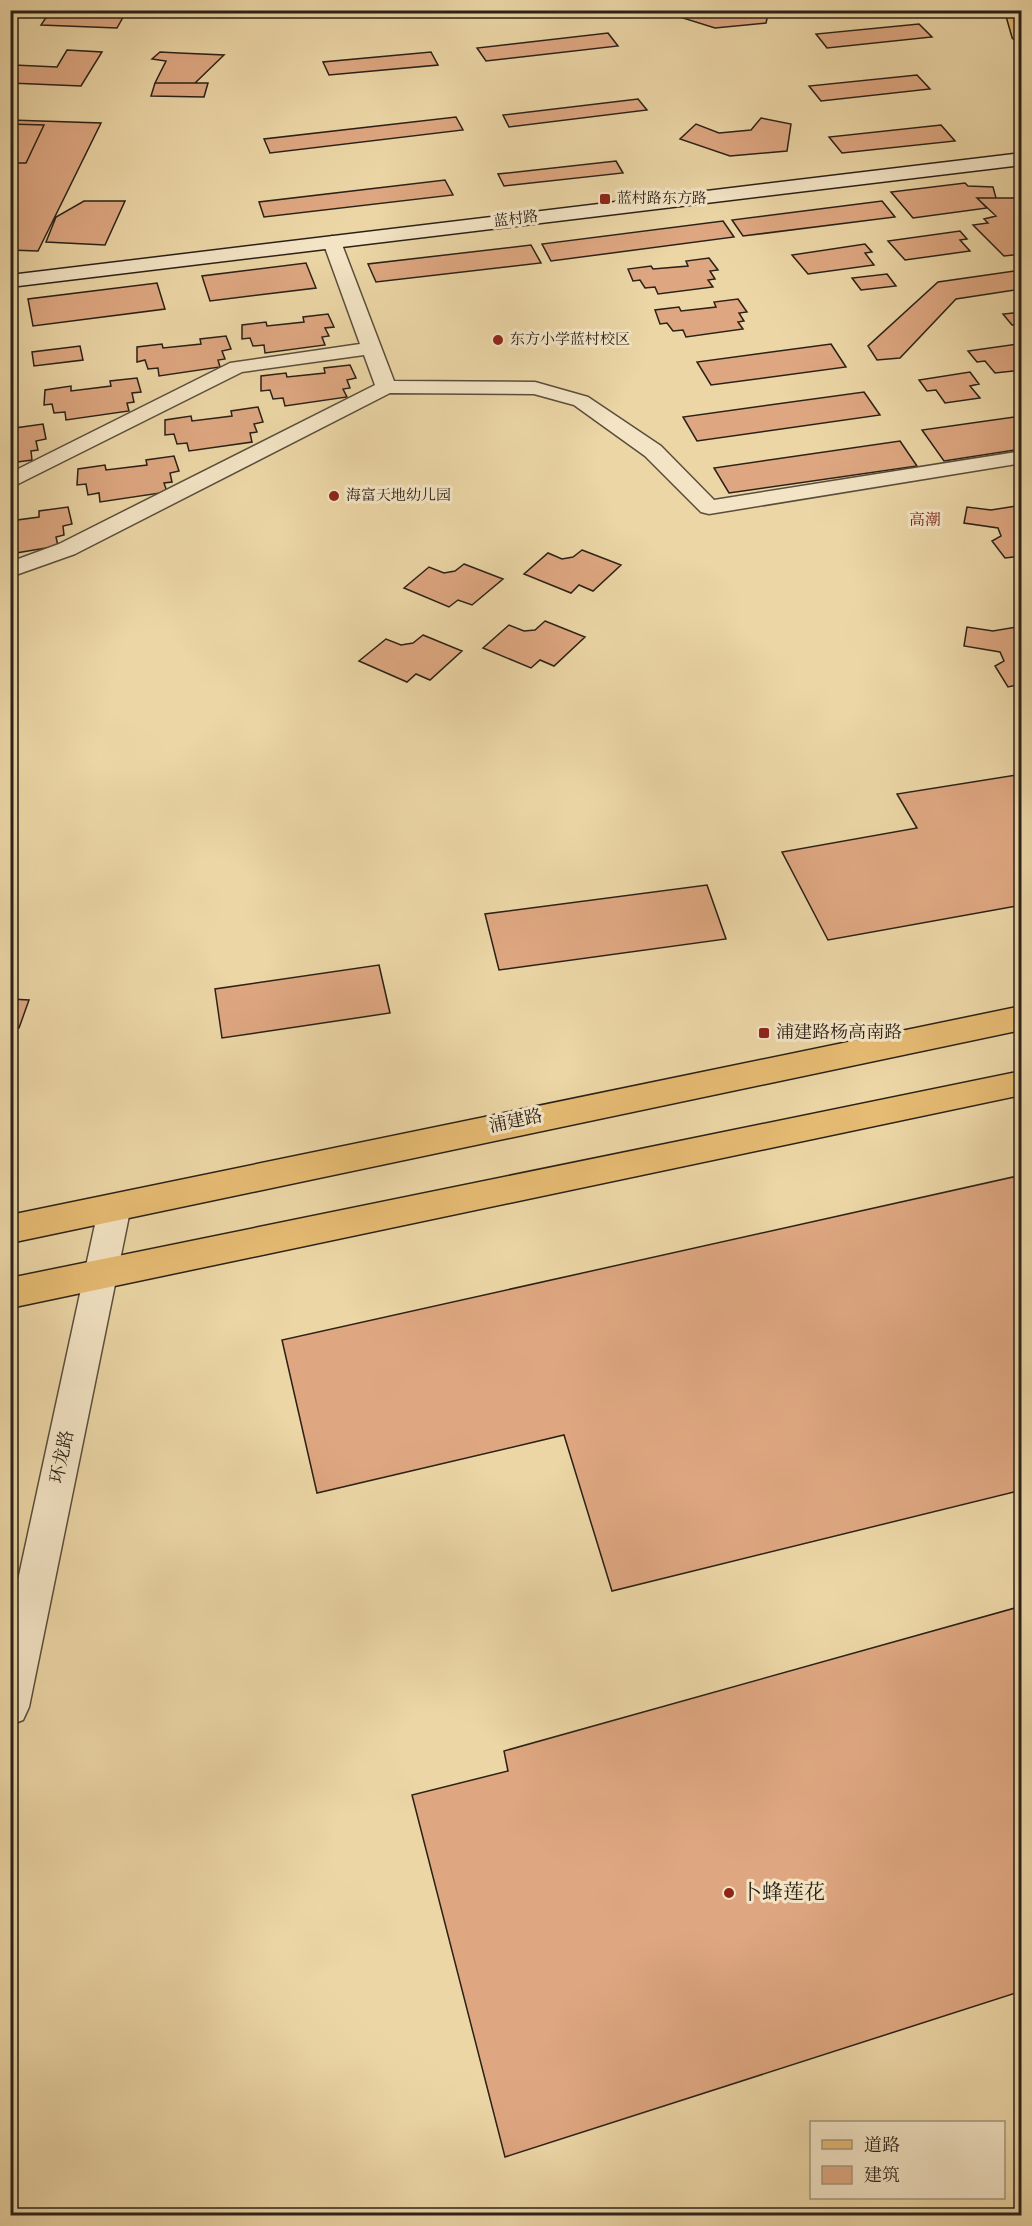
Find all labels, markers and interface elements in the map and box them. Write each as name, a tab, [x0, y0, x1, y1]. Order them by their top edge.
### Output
place label: 蓝村路东方路	[617, 189, 707, 210]
marker: 蓝村路东方路	[598, 192, 612, 206]
street label: 蓝村路	[492, 207, 540, 233]
place label: 东方小学蓝村校区	[510, 330, 630, 351]
marker: 东方小学蓝村校区	[491, 333, 505, 347]
place label: 海富天地幼儿园	[346, 486, 451, 507]
marker: 海富天地幼儿园	[327, 489, 341, 503]
district label: 高潮	[909, 510, 941, 532]
place label: 浦建路杨高南路	[776, 1021, 902, 1046]
marker: 浦建路杨高南路	[757, 1026, 771, 1040]
street label: 浦建路	[487, 1104, 545, 1140]
street label: 环龙路	[45, 1428, 81, 1486]
place label: 卜蜂莲花	[741, 1879, 825, 1908]
marker: 卜蜂莲花	[722, 1886, 736, 1900]
legend	[810, 2121, 1005, 2199]
text: 道路	[864, 2134, 900, 2159]
text: 建筑	[864, 2164, 900, 2189]

